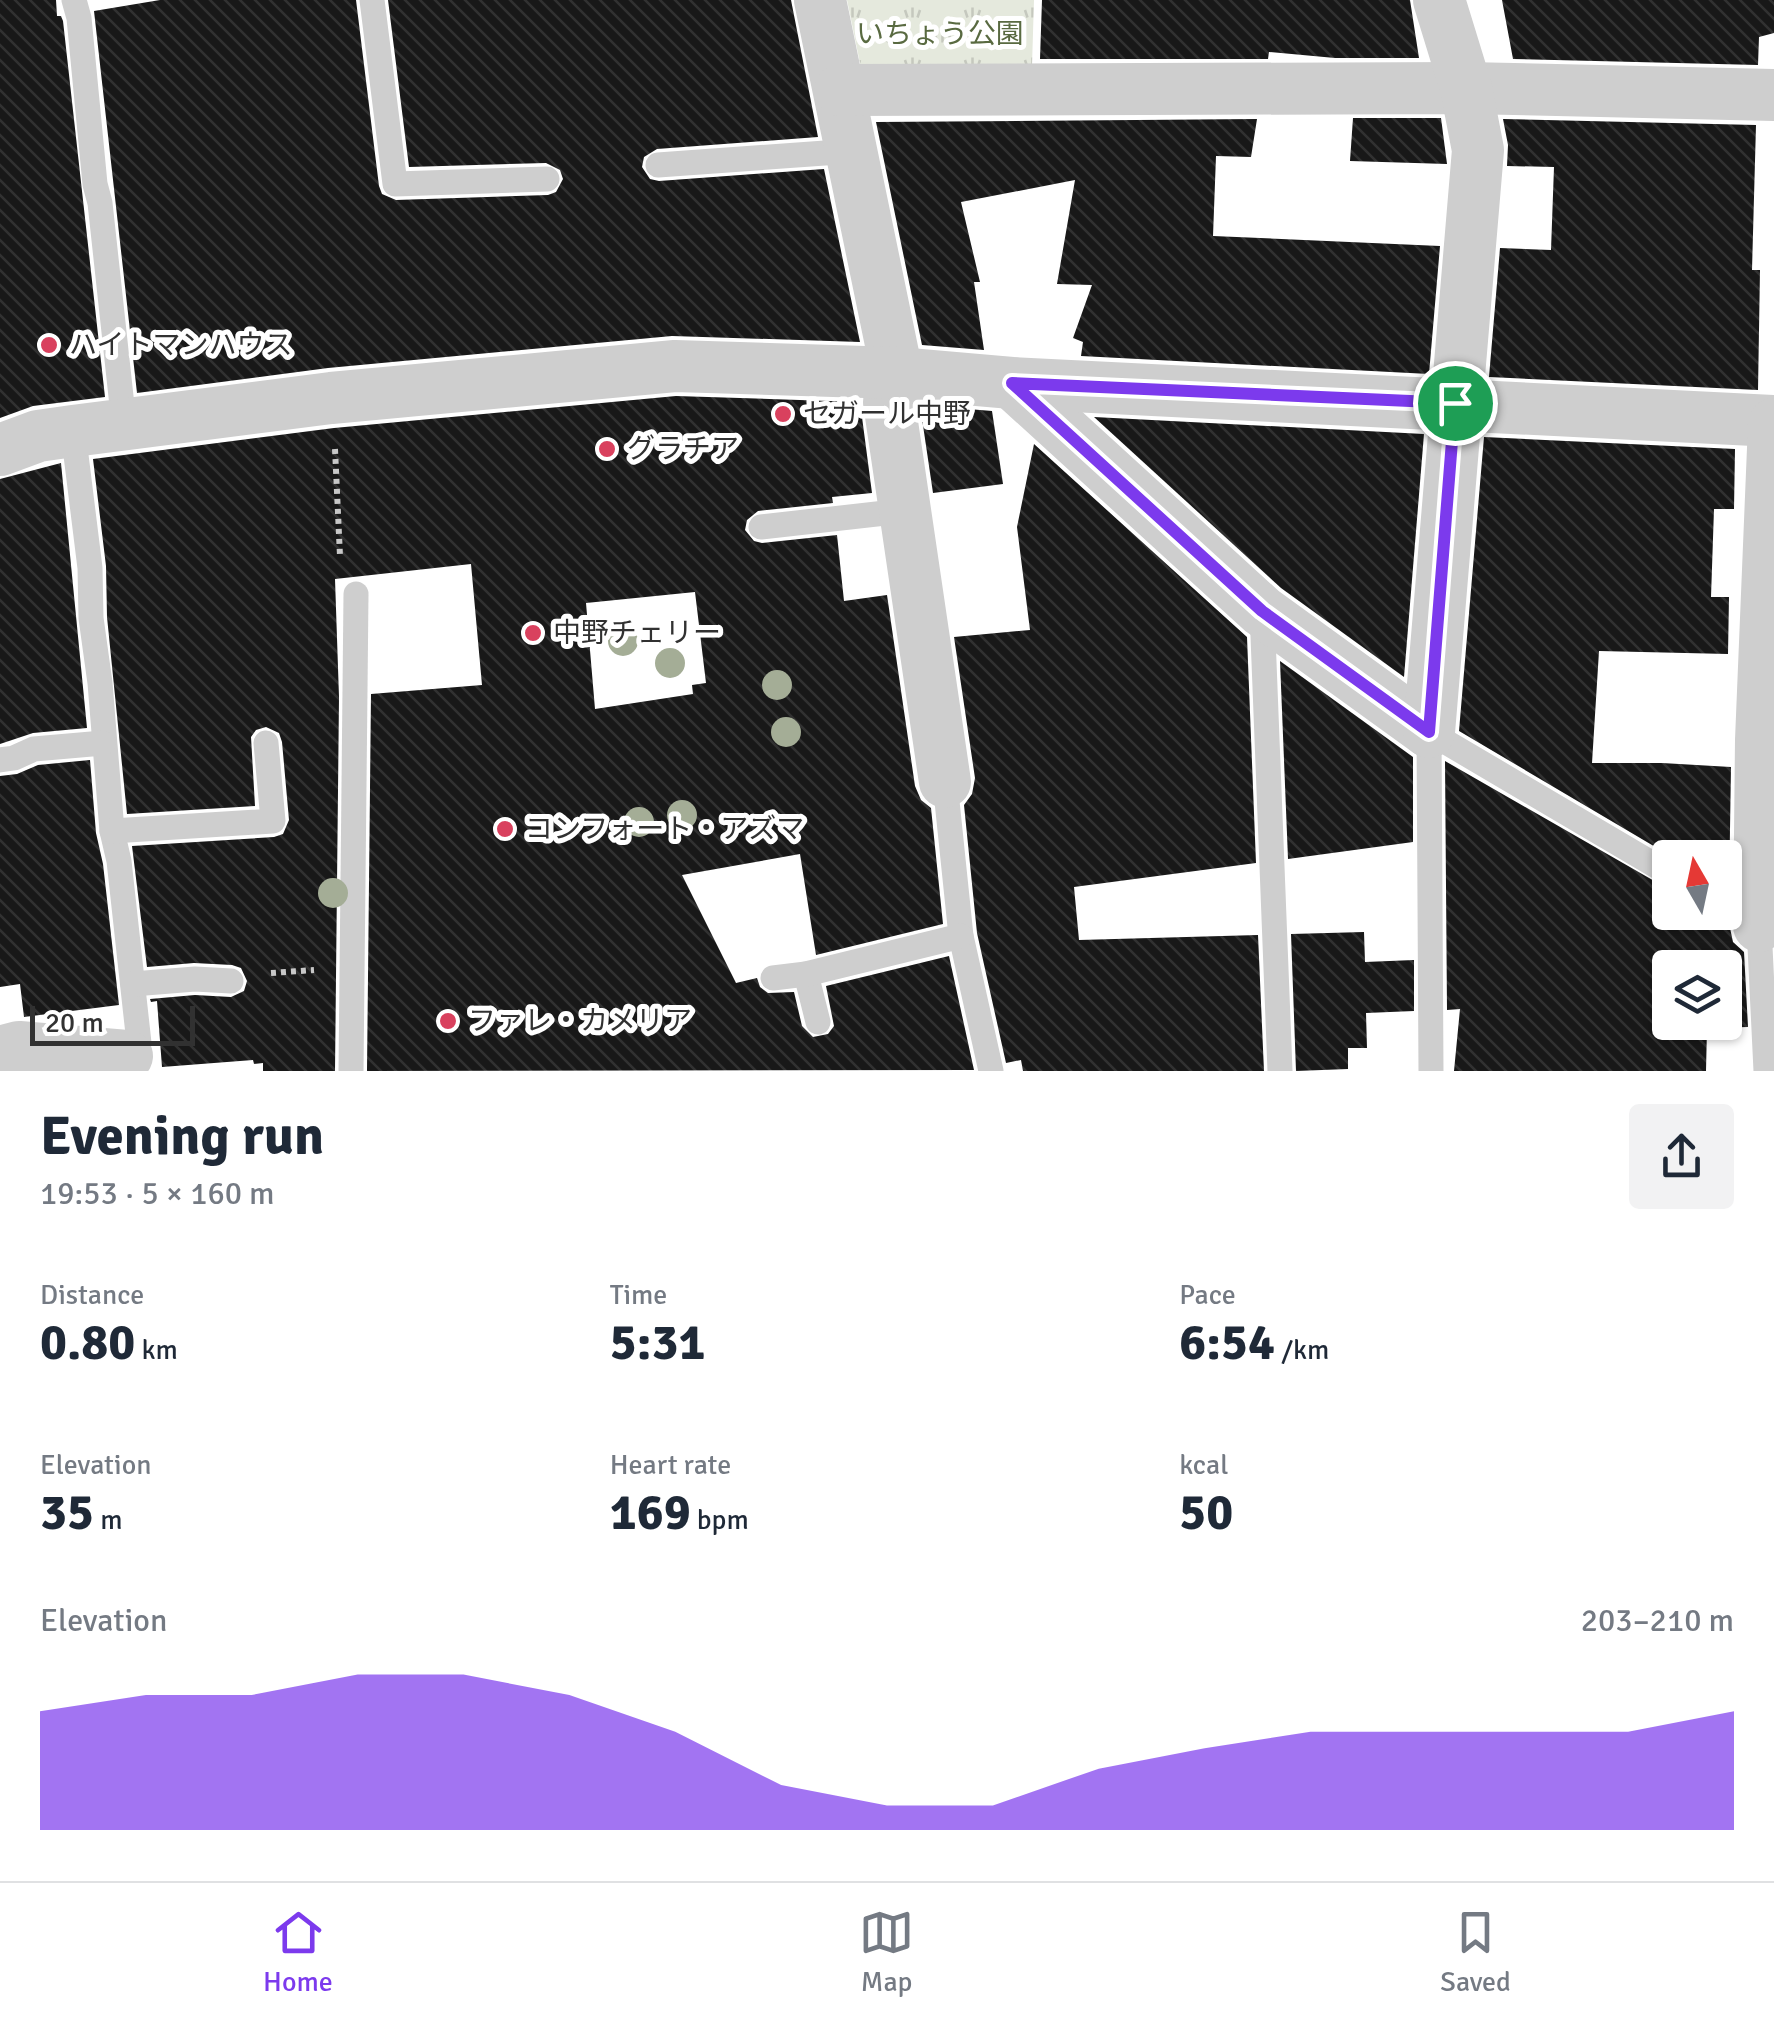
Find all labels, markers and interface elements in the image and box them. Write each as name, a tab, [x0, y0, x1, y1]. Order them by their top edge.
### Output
park label: いちょう公園	[856, 17, 1024, 51]
place label: ハイトマンハウス	[69, 328, 292, 362]
marker: ハイトマンハウス	[38, 334, 60, 356]
pin	[1413, 361, 1498, 446]
icon: arrive	[1428, 376, 1483, 431]
place label: セガール中野	[803, 397, 971, 431]
marker: セガール中野	[772, 403, 794, 425]
place label: グラチア	[627, 432, 739, 466]
marker: グラチア	[596, 438, 618, 460]
place label: 中野チェリー	[553, 616, 721, 650]
marker: 中野チェリー	[522, 622, 544, 644]
place label: コンフォート・アズマ	[525, 812, 804, 846]
marker: コンフォート・アズマ	[494, 818, 516, 840]
north arrow	[1652, 840, 1742, 930]
map controls	[1652, 840, 1742, 1040]
button: layers	[1652, 950, 1742, 1040]
scale bar	[30, 1001, 195, 1046]
place label: ファレ・カメリア	[468, 1004, 692, 1038]
text: 20 m	[45, 1006, 104, 1040]
marker: ファレ・カメリア	[437, 1010, 459, 1032]
text: Evening run	[40, 1102, 324, 1170]
button: share	[1629, 1104, 1734, 1209]
text: 19:53 · 5 × 160 m	[40, 1174, 275, 1213]
text: Distance	[40, 1278, 144, 1312]
text: Time	[610, 1278, 667, 1312]
text: Pace	[1179, 1278, 1236, 1312]
text: 0.80	[40, 1312, 135, 1374]
text: 5:31	[610, 1312, 705, 1374]
text: 6:54	[1179, 1312, 1275, 1374]
text: km	[135, 1333, 178, 1367]
text: /km	[1275, 1333, 1329, 1367]
text: Elevation	[40, 1448, 152, 1482]
text: Heart rate	[610, 1448, 731, 1482]
text: kcal	[1179, 1448, 1228, 1482]
text: 35	[40, 1482, 94, 1544]
text: 169	[610, 1482, 691, 1544]
text: 50	[1179, 1482, 1233, 1544]
text: m	[94, 1503, 123, 1537]
text: bpm	[691, 1503, 749, 1537]
text: Elevation	[40, 1601, 167, 1640]
text: 203–210 m	[1581, 1601, 1734, 1640]
tab: Home	[263, 1905, 333, 1999]
tab: Map	[859, 1905, 914, 1999]
tab: Saved	[1440, 1905, 1511, 1999]

